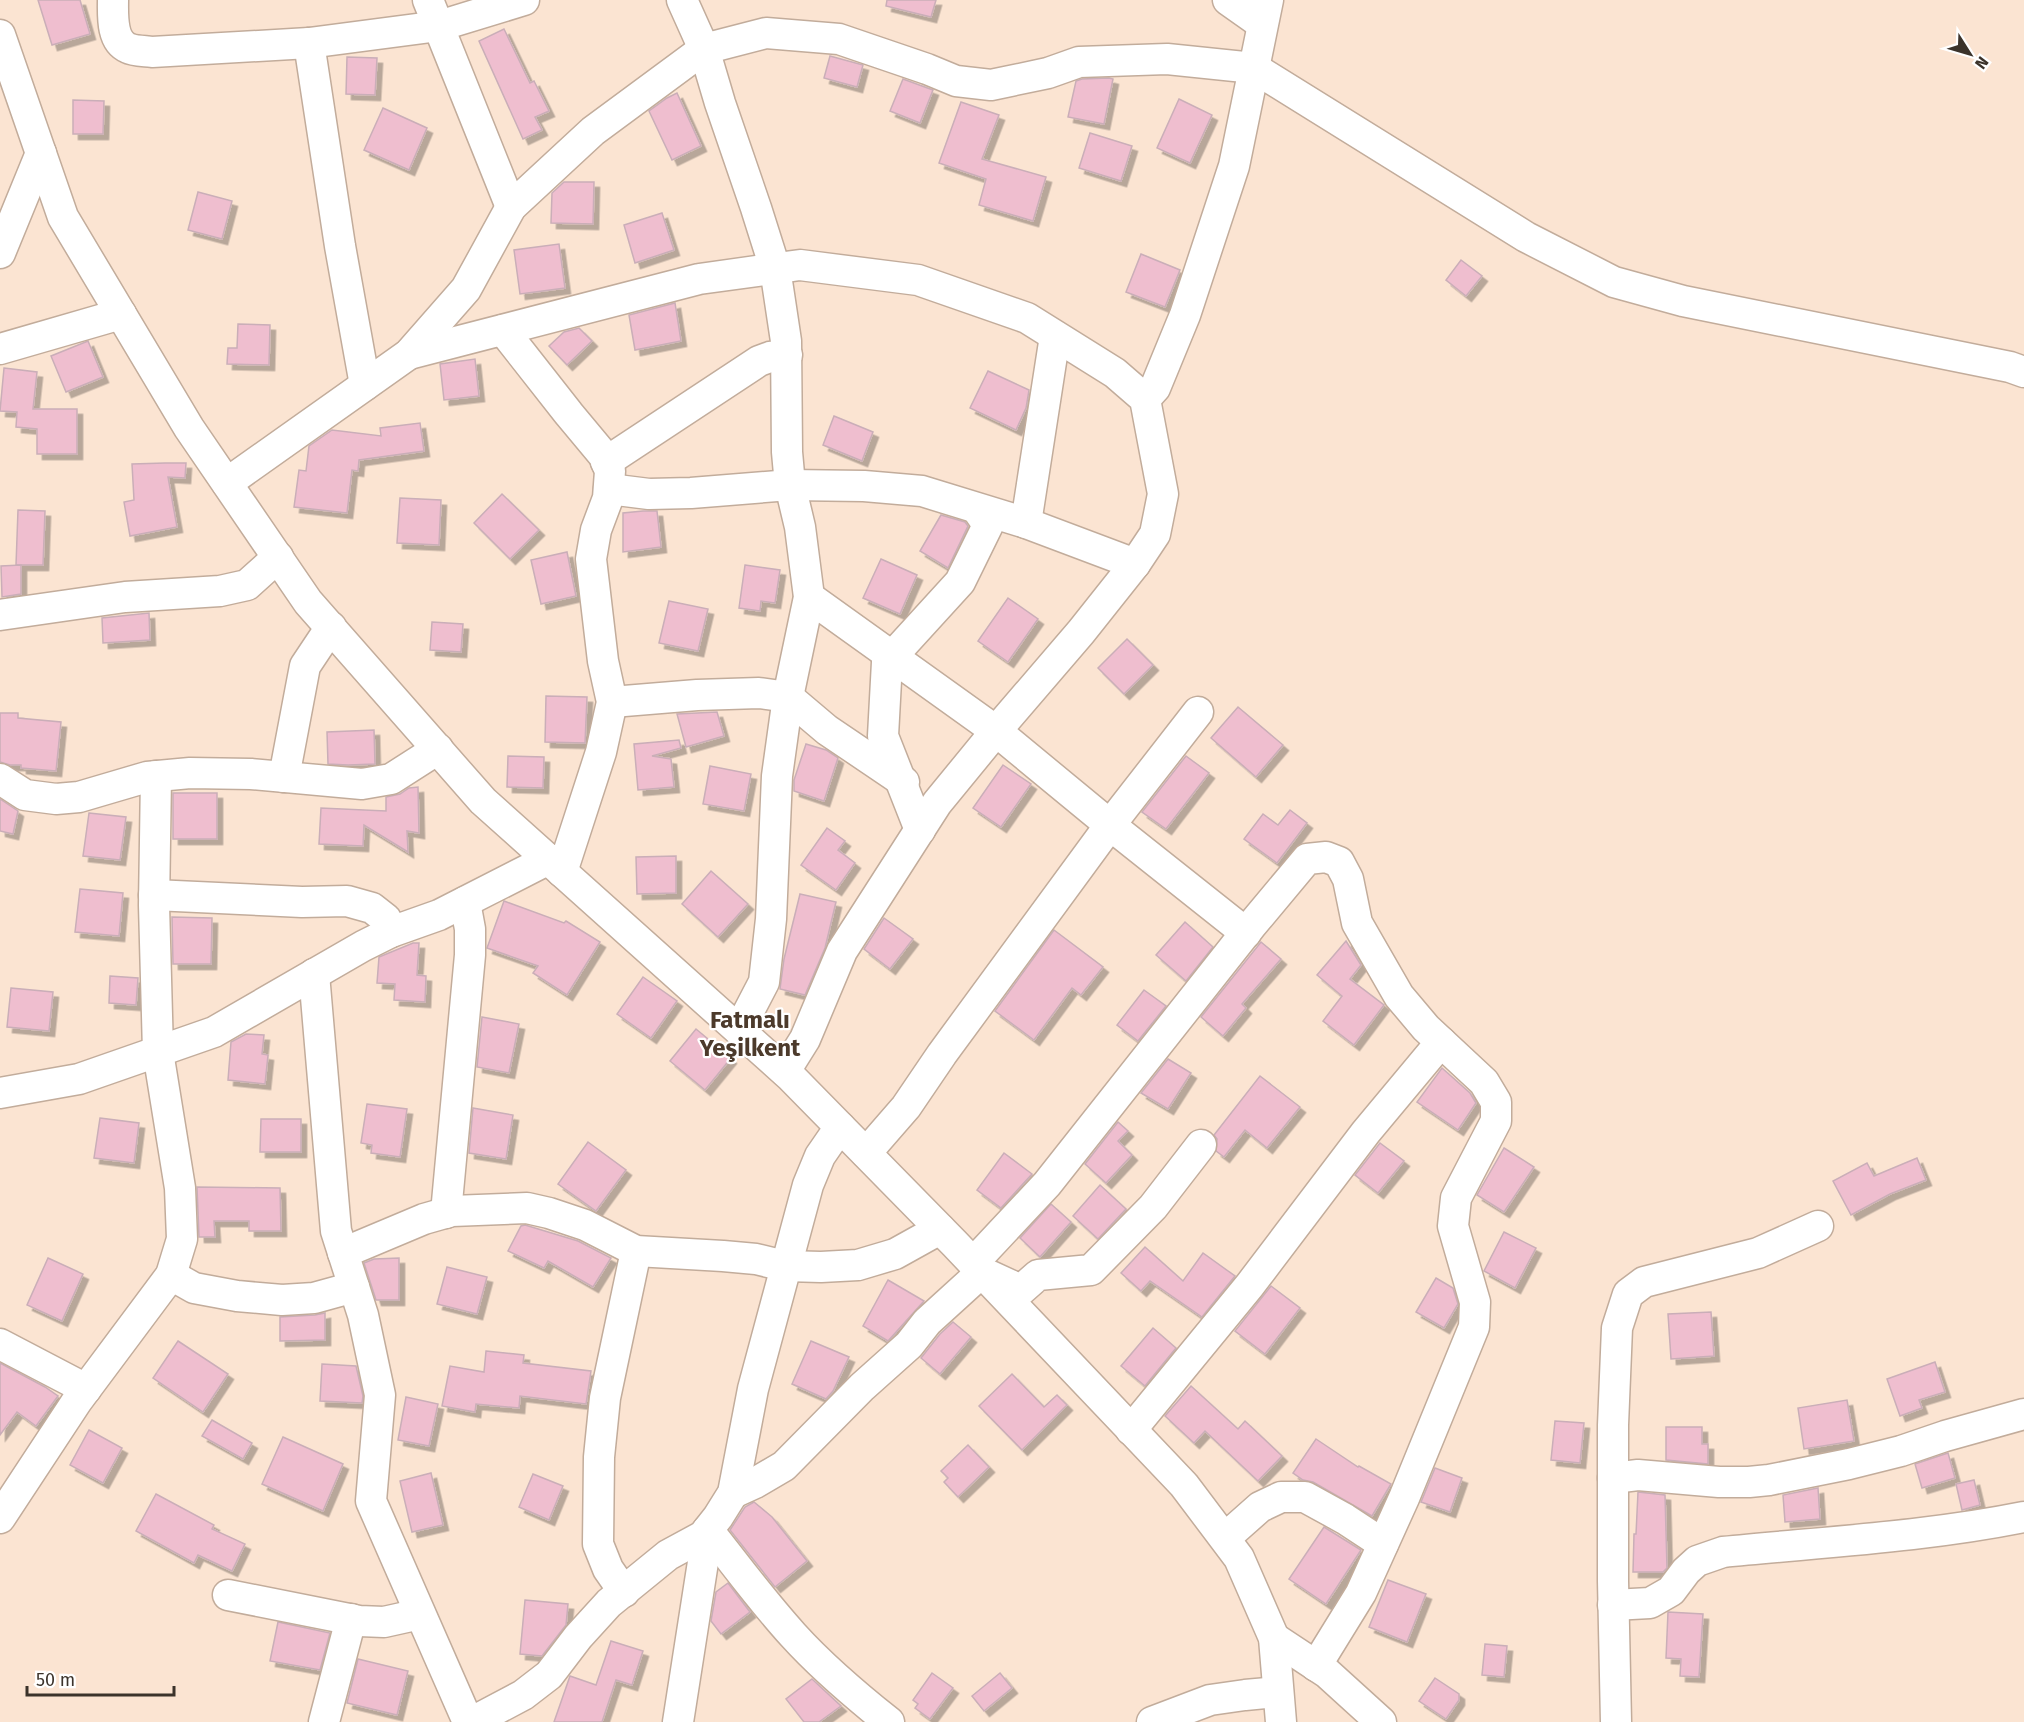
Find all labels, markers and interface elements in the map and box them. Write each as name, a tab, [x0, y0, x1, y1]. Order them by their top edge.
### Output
north arrow	[1940, 24, 2000, 84]
text: N	[1971, 53, 1992, 73]
district label: Fatmalı Yeşilkent	[699, 1006, 801, 1063]
scale bar	[27, 1659, 174, 1697]
text: 50 m	[36, 1669, 75, 1691]

